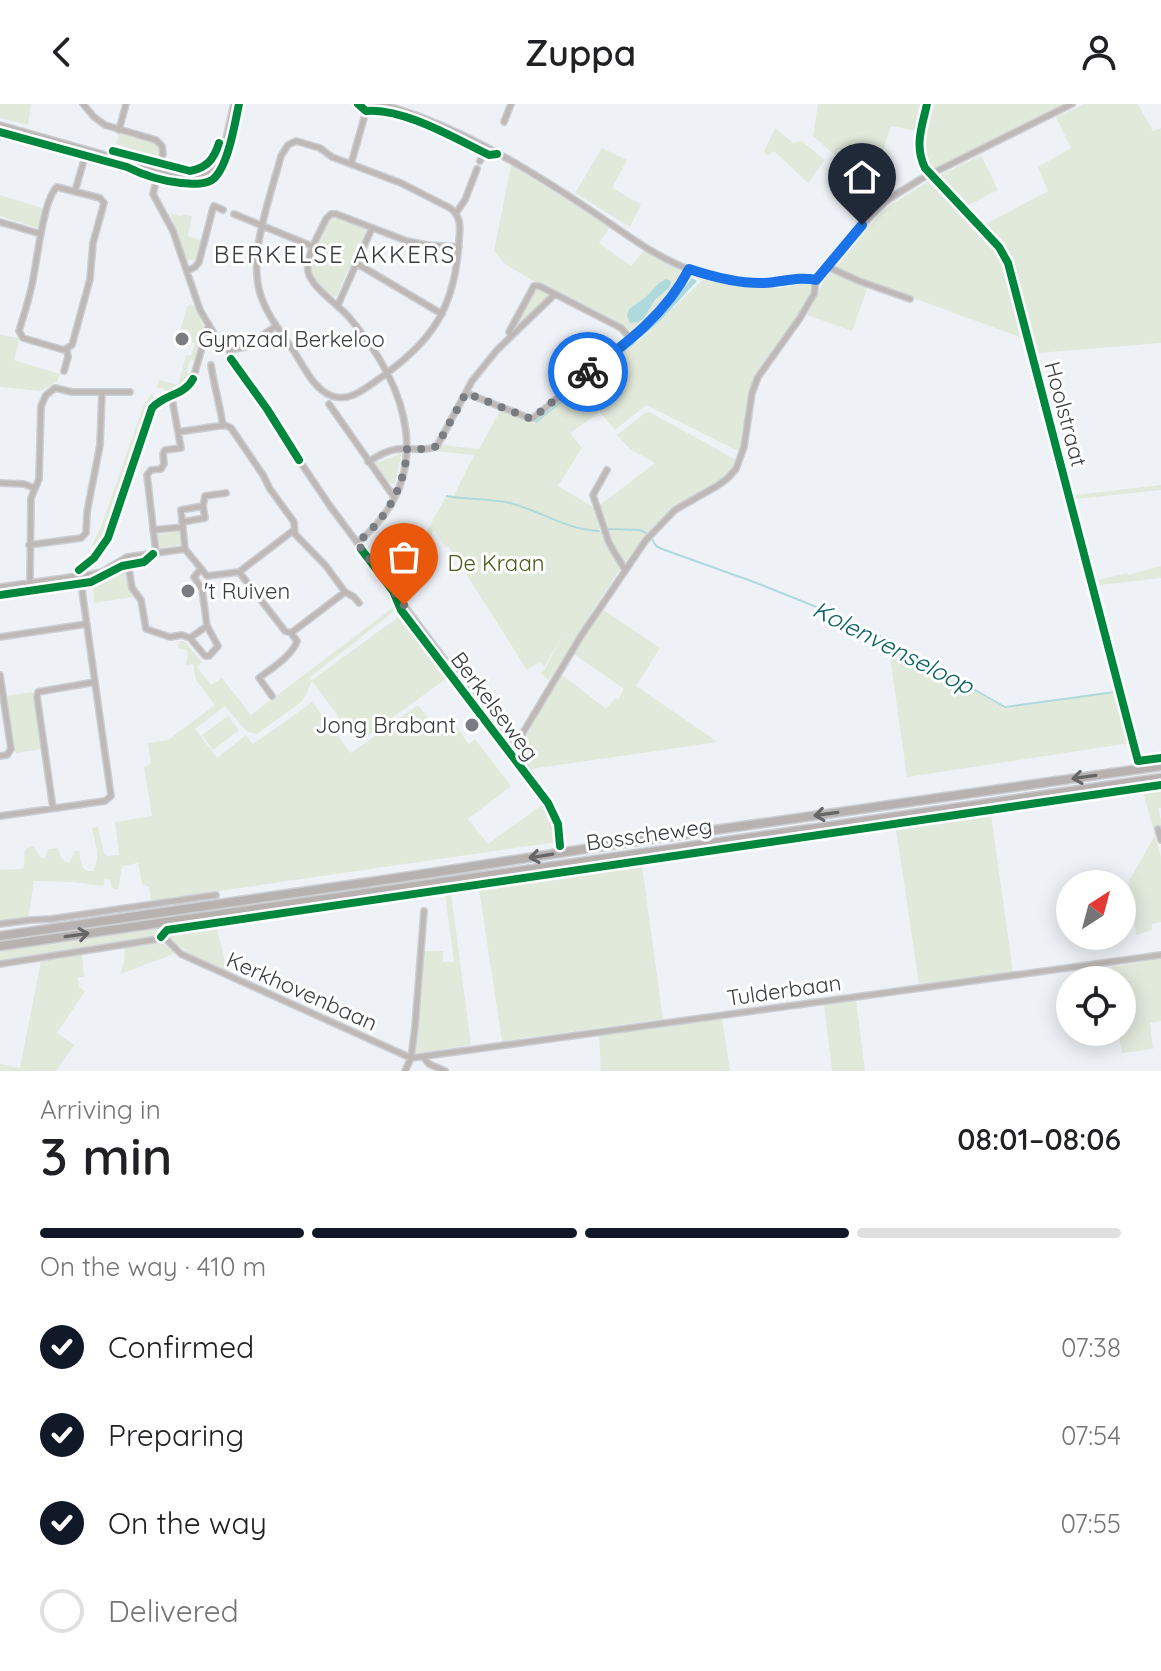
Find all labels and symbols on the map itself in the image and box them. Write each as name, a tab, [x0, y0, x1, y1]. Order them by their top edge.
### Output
pin	[828, 143, 896, 225]
district label: BERKELSE AKKERS	[214, 239, 456, 269]
place label: Gymzaal Berkeloo	[198, 325, 385, 353]
marker: Gymzaal Berkeloo	[173, 330, 191, 348]
courier	[548, 332, 628, 412]
street label: Hoolstraat	[1039, 358, 1093, 470]
pin	[370, 523, 438, 605]
park label: De Kraan	[448, 549, 544, 577]
place label: 't Ruiven	[204, 577, 290, 605]
marker: 't Ruiven	[179, 582, 197, 600]
water label: Kolenvenseloop	[808, 594, 980, 701]
street label: Berkelseweg	[445, 646, 545, 766]
place label: Jong Brabant	[315, 711, 456, 739]
marker: Jong Brabant	[463, 716, 481, 734]
one-way arrow	[1072, 770, 1097, 785]
one-way arrow	[814, 807, 840, 822]
street label: Bosscheweg	[584, 811, 714, 857]
one-way arrow	[529, 849, 555, 864]
north arrow	[1056, 870, 1136, 950]
one-way arrow	[64, 927, 89, 942]
street label: Kerkhovenbaan	[222, 945, 382, 1037]
street label: Tulderbaan	[725, 968, 843, 1012]

